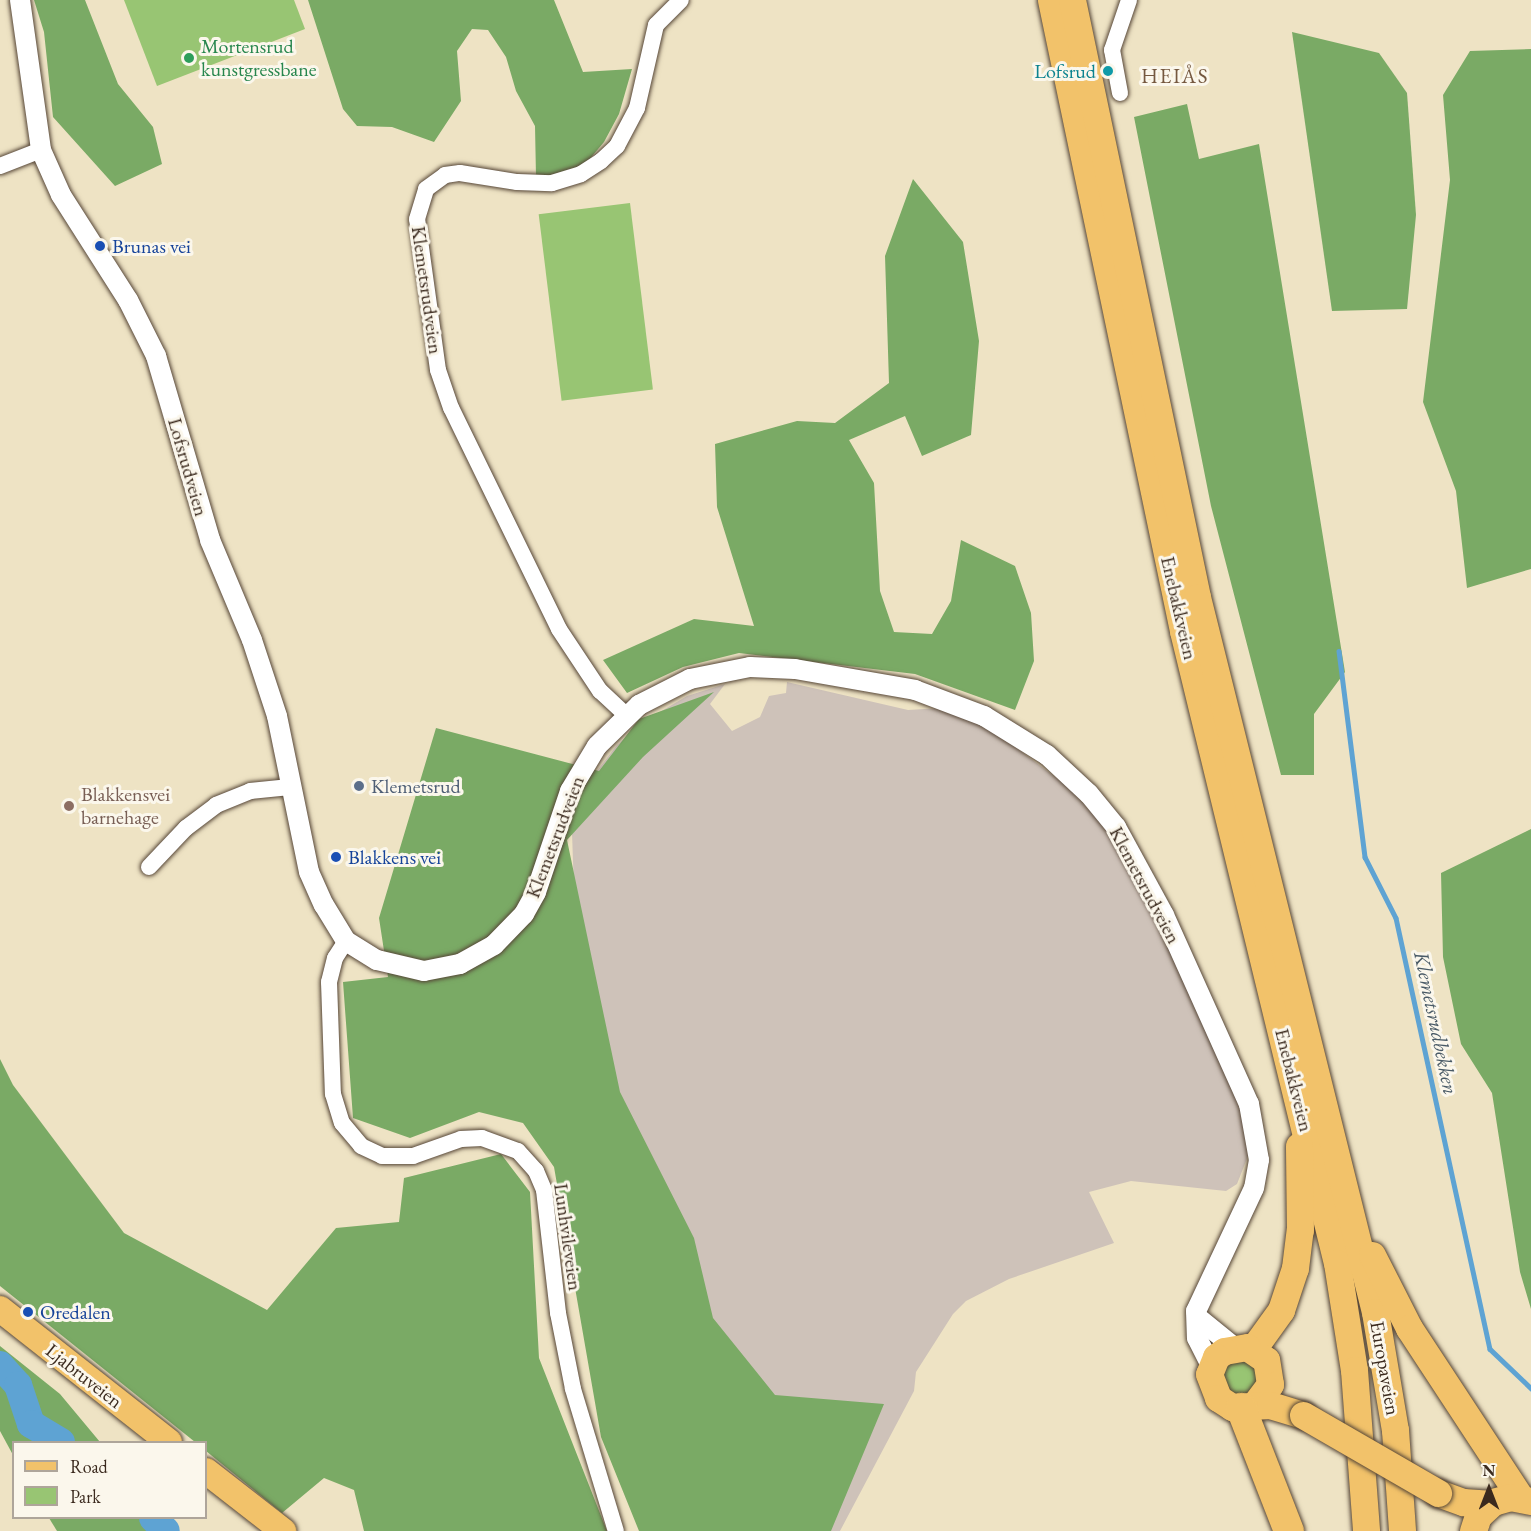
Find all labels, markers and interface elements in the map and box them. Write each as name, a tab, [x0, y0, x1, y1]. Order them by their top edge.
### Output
place label: Mortensrud kunstgressbane	[201, 34, 317, 81]
marker: Mortensrud kunstgressbane	[182, 51, 196, 65]
place label: Lofsrud	[1034, 59, 1096, 83]
district label: HEIÅS	[1141, 63, 1209, 89]
marker: Lofsrud	[1101, 64, 1115, 78]
street label: Klemetsrudveien	[406, 224, 448, 356]
place label: Brunas vei	[112, 234, 191, 258]
marker: Brunas vei	[93, 239, 107, 253]
street label: Lofsrudveien	[163, 415, 213, 519]
street label: Enebakkveien	[1155, 554, 1203, 662]
street label: Klemetsrudveien	[521, 772, 589, 902]
place label: Klemetsrud	[371, 774, 461, 798]
marker: Klemetsrud	[352, 779, 366, 793]
place label: Blakkensvei barnehage	[81, 783, 170, 830]
marker: Blakkensvei barnehage	[62, 799, 76, 813]
street label: Klemetsrudveien	[1104, 822, 1186, 948]
place label: Blakkens vei	[348, 845, 441, 869]
marker: Blakkens vei	[329, 850, 343, 864]
water label: Klemetsrudbekken	[1409, 949, 1463, 1097]
street label: Enebakkveien	[1270, 1026, 1318, 1134]
street label: Lunhvileveien	[549, 1182, 587, 1292]
place label: Oredalen	[40, 1300, 111, 1324]
marker: Oredalen	[21, 1305, 35, 1319]
street label: Europaveien	[1365, 1319, 1405, 1417]
street label: Ljabruveien	[41, 1339, 127, 1413]
legend	[12, 1441, 207, 1519]
text: Road	[70, 1455, 108, 1478]
north arrow	[1459, 1459, 1519, 1519]
text: N	[1483, 1460, 1495, 1481]
text: Park	[70, 1485, 101, 1508]

